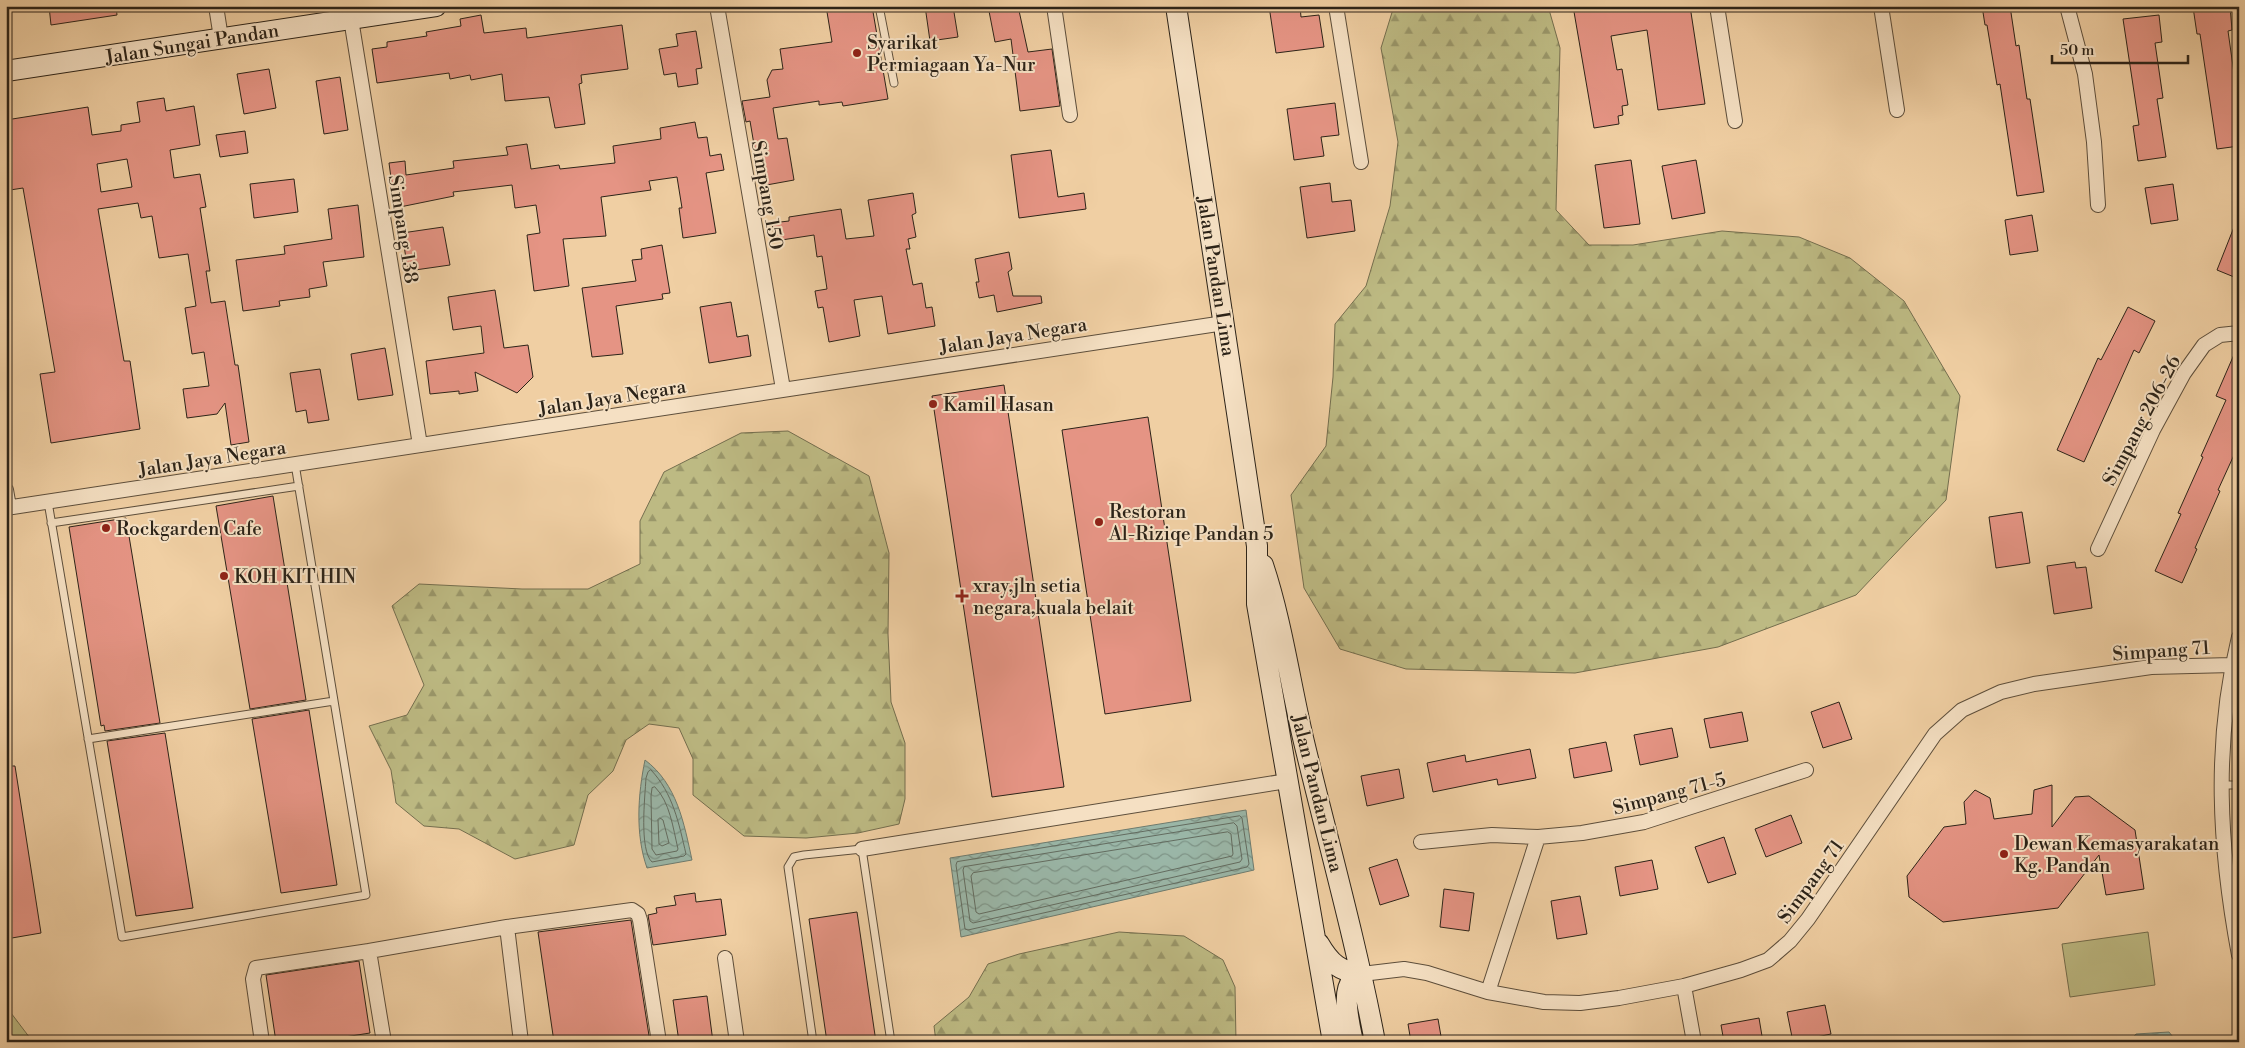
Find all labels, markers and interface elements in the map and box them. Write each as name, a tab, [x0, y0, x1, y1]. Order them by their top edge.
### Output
street label: Jalan Sungai Pandan	[103, 18, 281, 70]
place label: Syarikat Permiagaan Ya-Nur	[867, 31, 1035, 77]
scale bar	[2052, 32, 2189, 64]
text: 50 m	[2060, 41, 2094, 60]
marker: Syarikat Permiagaan Ya-Nur	[851, 47, 863, 59]
street label: Simpang 150	[746, 139, 788, 252]
street label: Simpang 138	[383, 173, 423, 285]
street label: Jalan Pandan Lima	[1191, 193, 1241, 358]
street label: Jalan Jaya Negara	[937, 312, 1089, 360]
street label: Simpang 206-26	[2097, 351, 2186, 490]
street label: Jalan Jaya Negara	[536, 374, 688, 422]
place label: Kamil Hasan	[943, 393, 1054, 417]
marker: Kamil Hasan	[927, 398, 939, 410]
street label: Jalan Jaya Negara	[136, 435, 288, 483]
place label: Restoran Al-Riziqe Pandan 5	[1108, 500, 1274, 546]
marker: Restoran Al-Riziqe Pandan 5	[1093, 516, 1105, 528]
place label: Rockgarden Cafe	[116, 517, 262, 541]
marker: Rockgarden Cafe	[100, 522, 112, 534]
place label: KOH KIT HIN	[234, 565, 356, 589]
marker: KOH KIT HIN	[218, 570, 230, 582]
place label: xray,jln setia negara,kuala belait	[972, 574, 1134, 620]
marker: xray,jln setia negara,kuala belait	[955, 589, 969, 603]
street label: Simpang 71	[2111, 636, 2211, 666]
street label: Jalan Pandan Lima	[1286, 711, 1348, 875]
street label: Simpang 71-5	[1610, 767, 1728, 821]
place label: Dewan Kemasyarakatan Kg. Pandan	[2014, 832, 2219, 878]
street label: Simpang 71	[1772, 835, 1849, 928]
marker: Dewan Kemasyarakatan Kg. Pandan	[1998, 848, 2010, 860]

